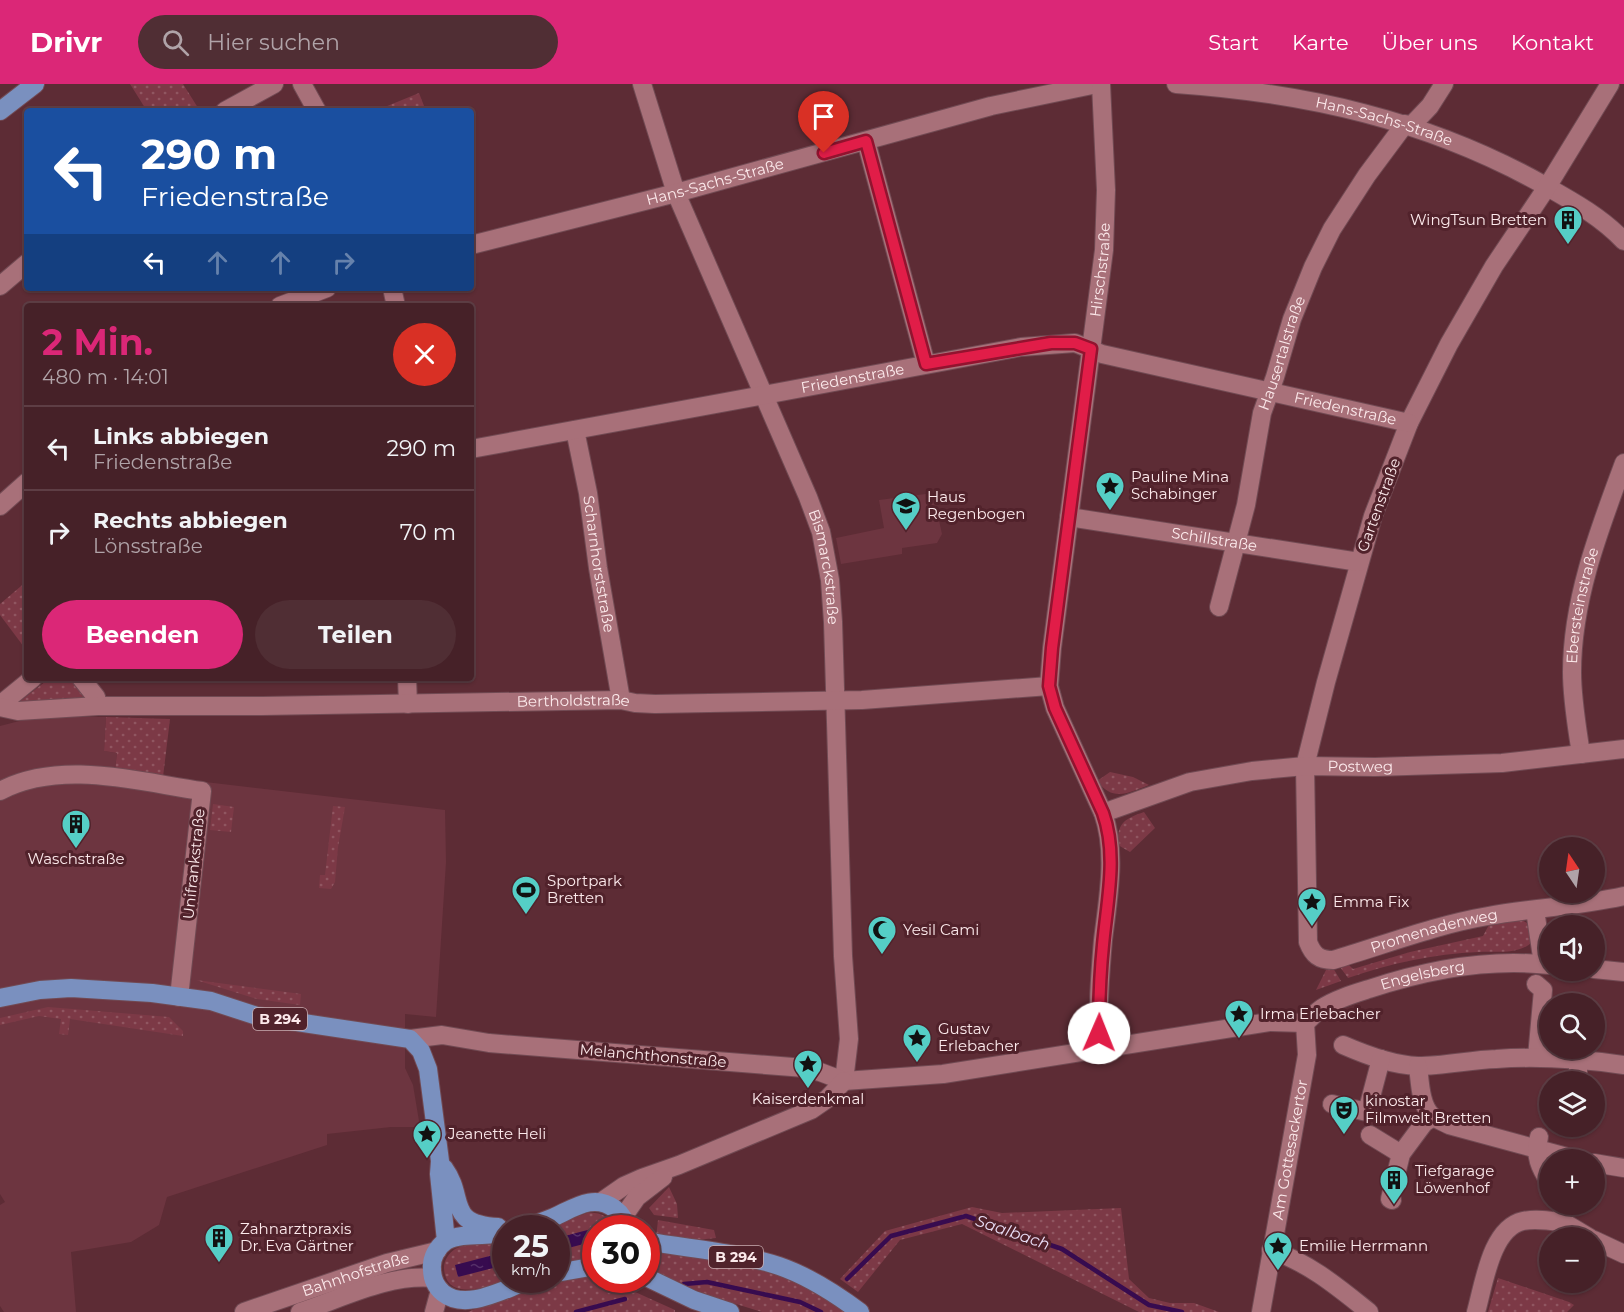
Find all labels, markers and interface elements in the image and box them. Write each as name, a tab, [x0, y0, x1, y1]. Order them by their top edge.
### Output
search box	[138, 15, 558, 69]
text: Drivr	[30, 25, 102, 59]
icon: search	[159, 26, 192, 59]
text: Hier suchen	[207, 29, 340, 56]
text: Start	[1208, 30, 1259, 55]
text: Karte	[1292, 30, 1349, 55]
text: Über uns	[1382, 30, 1478, 55]
text: Kontakt	[1511, 30, 1594, 55]
pin	[798, 91, 849, 153]
street label: Hans-Sachs-Straße	[1314, 92, 1456, 150]
icon: arrive	[807, 100, 840, 133]
text: 290 m	[141, 128, 277, 180]
icon: left	[42, 132, 120, 210]
street label: Hans-Sachs-Straße	[644, 154, 786, 209]
text: Friedenstraße	[141, 180, 329, 213]
building icon: WingTsun Bretten	[1552, 204, 1584, 246]
place label: WingTsun Bretten	[1410, 210, 1547, 229]
street label: Hirschstraße	[1085, 222, 1114, 318]
icon: left	[138, 246, 171, 279]
icon: ahead	[201, 246, 234, 279]
icon: ahead	[264, 246, 297, 279]
icon: right	[327, 246, 360, 279]
street label: Hausertalstraße	[1254, 293, 1309, 413]
text: 2 Min.	[42, 320, 153, 364]
button: close	[393, 323, 456, 386]
street label: Friedenstraße	[799, 359, 906, 397]
text: 480 m · 14:01	[42, 365, 169, 389]
street label: Friedenstraße	[1292, 387, 1398, 429]
text: Links abbiegen	[93, 423, 269, 450]
icon: left	[42, 432, 75, 465]
text: 290 m	[386, 435, 456, 462]
text: Friedenstraße	[93, 450, 232, 474]
street label: Gartenstraße	[1353, 455, 1404, 554]
place label: Pauline Mina Schabinger	[1131, 467, 1229, 503]
place icon: Pauline Mina Schabinger	[1094, 470, 1126, 512]
place label: Haus Regenbogen	[927, 487, 1025, 523]
school or university icon: Haus Regenbogen	[890, 490, 922, 532]
street label: Scharnhorststraße	[579, 494, 619, 634]
street label: Bismarckstraße	[804, 506, 843, 625]
text: Rechts abbiegen	[93, 507, 288, 534]
icon: right	[42, 516, 75, 549]
text: 70 m	[400, 519, 456, 546]
street label: Schillstraße	[1170, 523, 1259, 555]
text: Lönsstraße	[93, 534, 203, 558]
street label: Ebersteinstraße	[1562, 545, 1603, 664]
button: Beenden	[42, 600, 243, 669]
button: Teilen	[255, 600, 456, 669]
street label: Bertholdstraße	[517, 690, 632, 711]
street label: Postweg	[1328, 756, 1393, 776]
building icon: Waschstraße	[60, 808, 92, 850]
street label: Unifrankstraße	[178, 808, 209, 920]
north arrow	[1539, 837, 1605, 903]
map controls	[1539, 837, 1605, 1293]
place label: Waschstraße	[27, 849, 125, 868]
place label: Sportpark Bretten	[547, 871, 622, 907]
sports icon: Sportpark Bretten	[510, 874, 542, 916]
place icon: Emma Fix	[1296, 886, 1328, 928]
place label: Emma Fix	[1333, 892, 1409, 911]
street label: Promenadenweg	[1368, 905, 1499, 957]
mosque icon: Yesil Cami	[866, 914, 898, 956]
button: sound	[1539, 915, 1605, 981]
place label: Yesil Cami	[903, 920, 979, 939]
street label: Engelsberg	[1378, 956, 1466, 994]
button: search	[1539, 993, 1605, 1059]
place icon: Irma Erlebacher	[1223, 998, 1255, 1040]
position arrow	[1067, 1001, 1131, 1065]
place label: Irma Erlebacher	[1260, 1004, 1381, 1023]
road number: B 294	[253, 1008, 307, 1030]
place label: Gustav Erlebacher	[938, 1019, 1020, 1055]
place icon: Gustav Erlebacher	[901, 1022, 933, 1064]
street label: Melanchthonstraße	[579, 1040, 727, 1071]
place icon: Kaiserdenkmal	[792, 1048, 824, 1090]
button: layers	[1539, 1071, 1605, 1137]
street label: Am Gottesackertor	[1268, 1078, 1311, 1221]
place label: Kaiserdenkmal	[752, 1089, 864, 1108]
place label: kinostar Filmwelt Bretten	[1365, 1091, 1491, 1127]
theatre icon: kinostar Filmwelt Bretten	[1328, 1094, 1360, 1136]
place icon: Jeanette Heli	[411, 1118, 443, 1160]
place label: Jeanette Heli	[447, 1124, 546, 1143]
button: +	[1539, 1149, 1605, 1215]
place label: Tiefgarage Löwenhof	[1415, 1161, 1494, 1197]
building icon: Tiefgarage Löwenhof	[1378, 1164, 1410, 1206]
water label: Saalbach	[973, 1211, 1052, 1254]
speed limit sign: 30	[582, 1215, 660, 1293]
place label: Zahnarztpraxis Dr. Eva Gärtner	[240, 1219, 354, 1255]
building icon: Zahnarztpraxis Dr. Eva Gärtner	[203, 1222, 235, 1264]
button: −	[1539, 1227, 1605, 1293]
text: 25	[513, 1228, 549, 1265]
place icon: Emilie Herrmann	[1262, 1230, 1294, 1272]
place label: Emilie Herrmann	[1299, 1236, 1428, 1255]
road number: B 294	[709, 1246, 763, 1268]
street label: Bahnhofstraße	[299, 1248, 411, 1300]
text: km/h	[511, 1260, 551, 1279]

